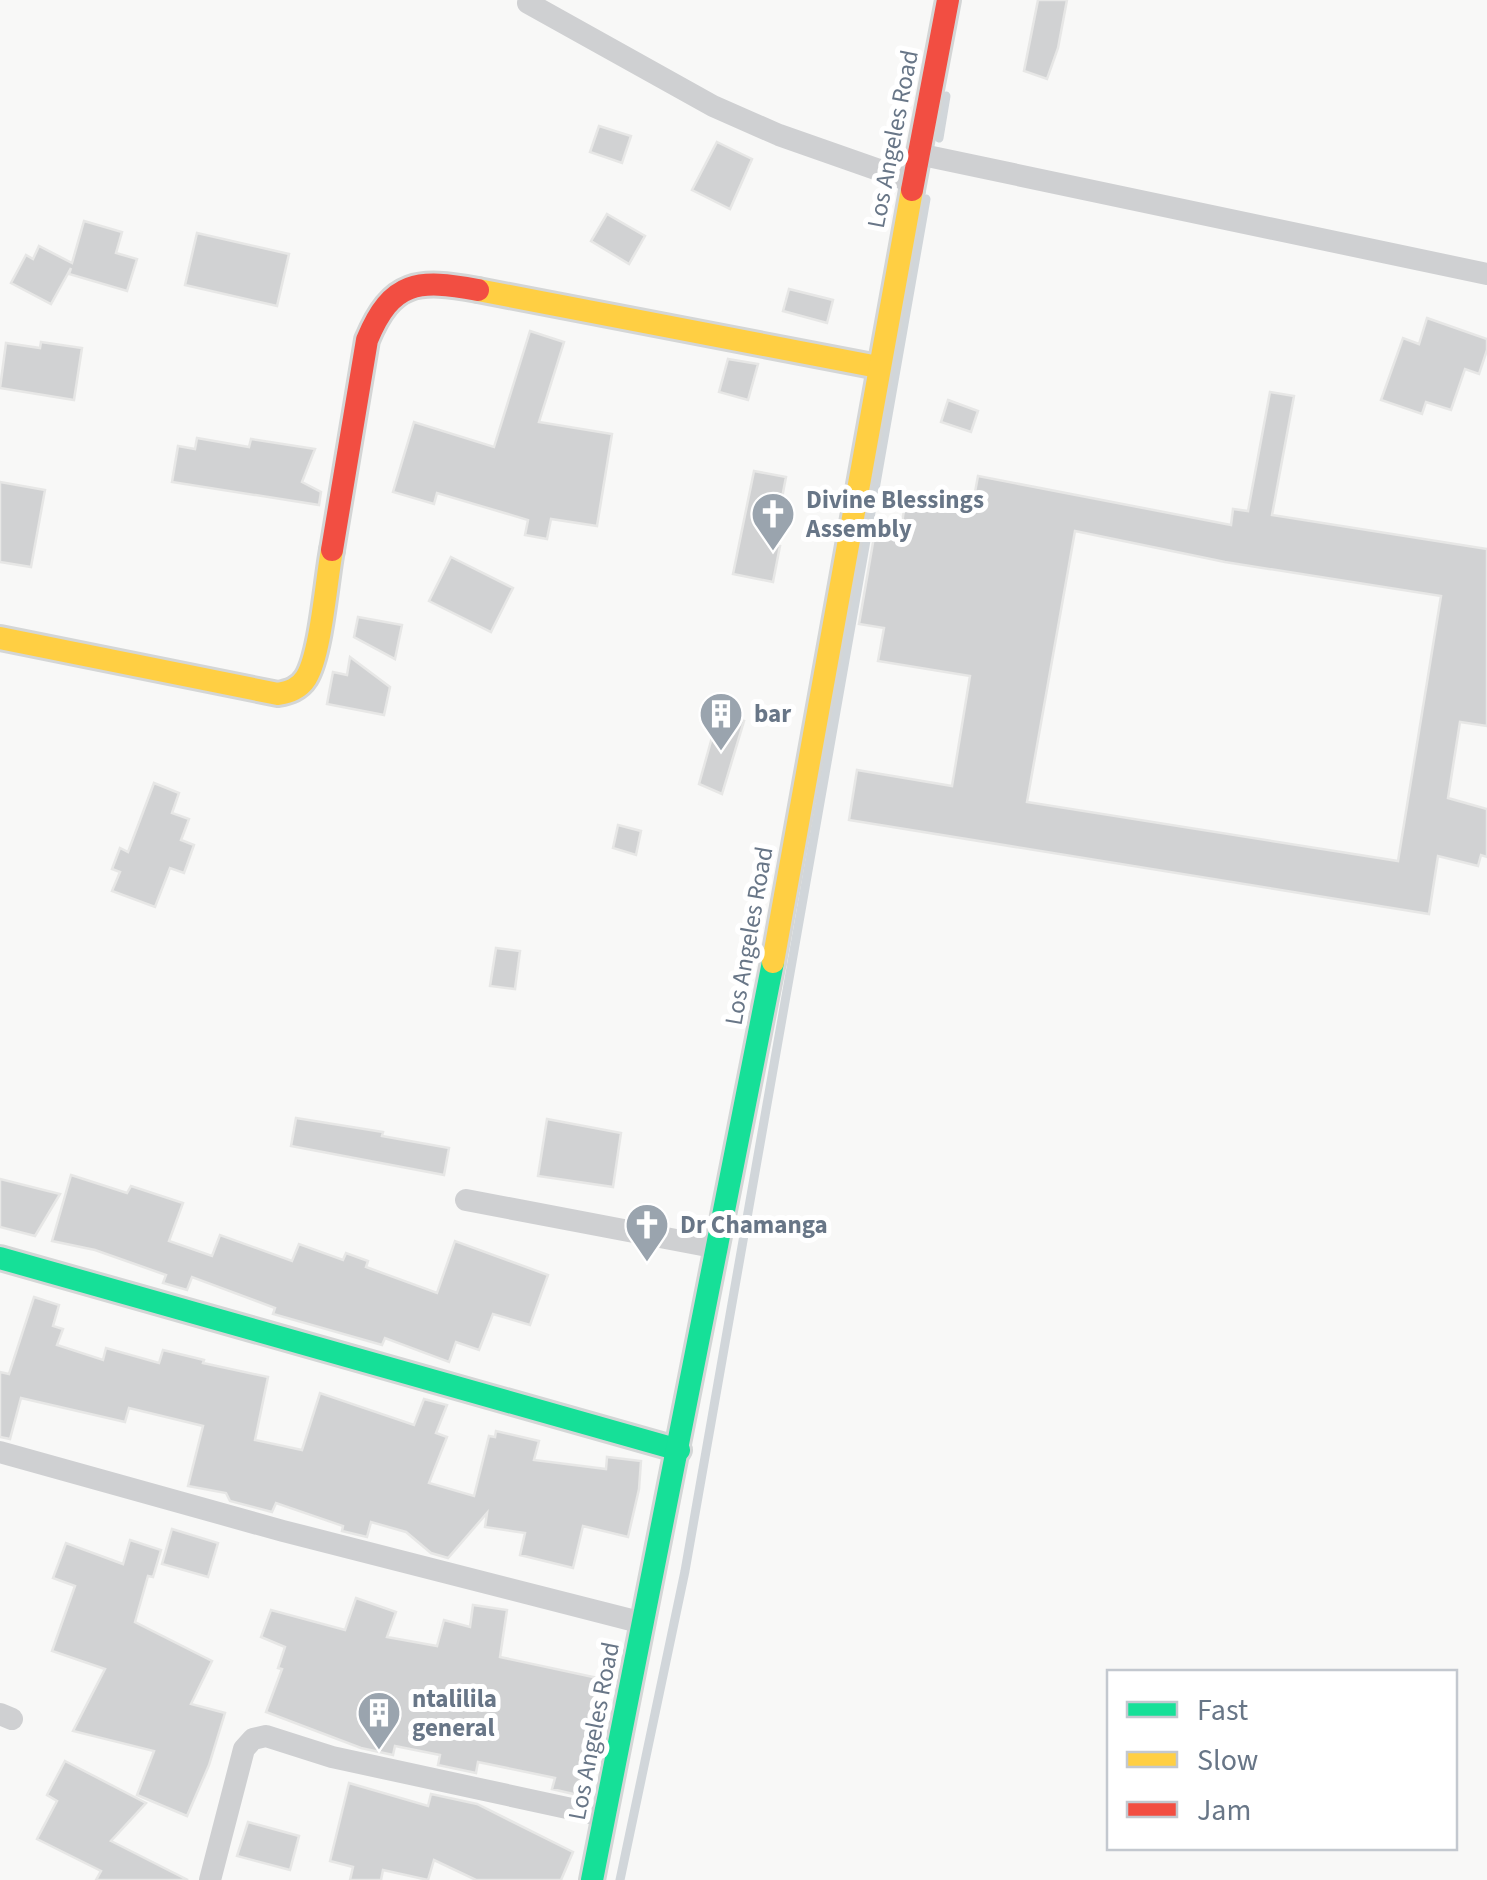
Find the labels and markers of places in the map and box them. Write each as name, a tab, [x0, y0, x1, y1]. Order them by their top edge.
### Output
place label: Divine Blessings Assembly	[805, 482, 984, 547]
church icon: Divine Blessings Assembly	[750, 491, 796, 552]
building icon: bar	[698, 691, 744, 752]
place label: bar	[754, 696, 791, 732]
church icon: Dr Chamanga	[624, 1202, 670, 1263]
place label: Dr Chamanga	[680, 1207, 828, 1243]
place label: ntalilila general	[412, 1681, 497, 1746]
building icon: ntalilila general	[356, 1690, 402, 1751]

